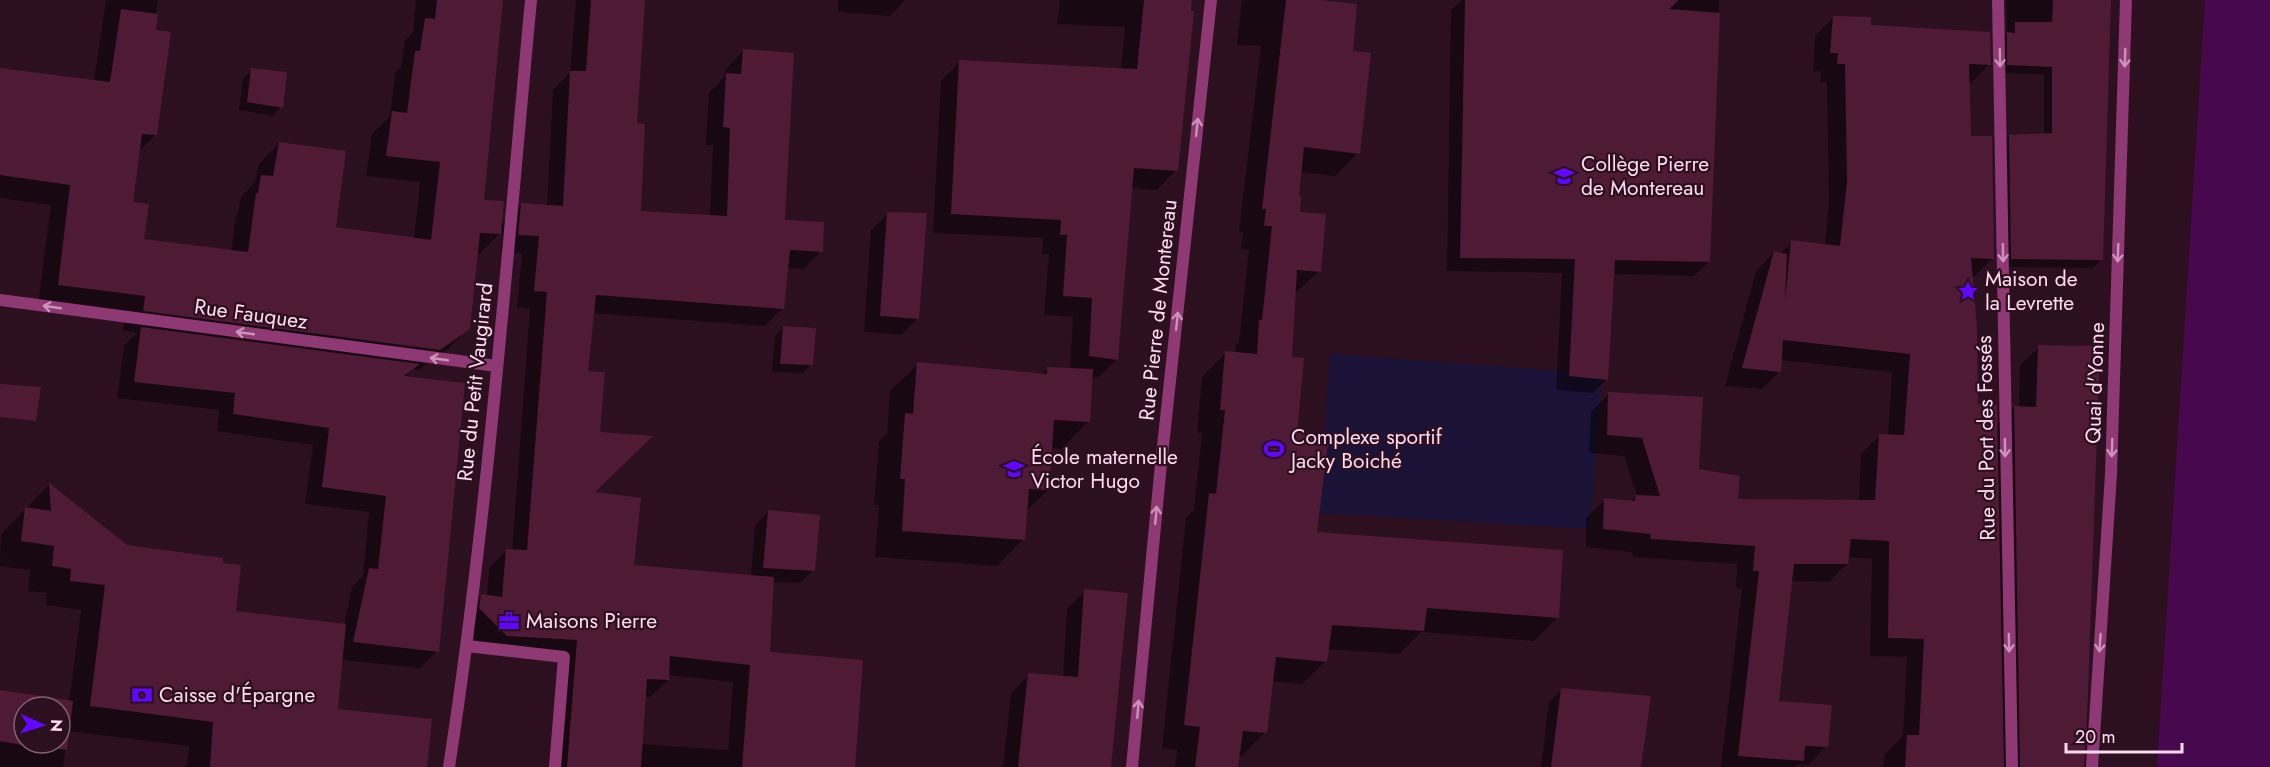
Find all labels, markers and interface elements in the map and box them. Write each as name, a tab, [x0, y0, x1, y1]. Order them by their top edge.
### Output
one-way arrow	[1994, 48, 2006, 68]
one-way arrow	[2119, 48, 2130, 68]
one-way arrow	[1192, 117, 1203, 137]
place label: Collège Pierre de Montereau	[1581, 149, 1709, 203]
school or university icon: Collège Pierre de Montereau	[1552, 164, 1576, 188]
street label: Rue Pierre de Montereau	[1131, 198, 1185, 422]
one-way arrow	[1997, 243, 2008, 263]
one-way arrow	[2113, 243, 2124, 263]
place label: Maison de la Levrette	[1985, 264, 2078, 318]
place icon: Maison de la Levrette	[1956, 279, 1980, 303]
street label: Rue du Petit Vaugirard	[450, 281, 500, 483]
street label: Rue Fauquez	[192, 291, 310, 337]
one-way arrow	[43, 301, 63, 312]
one-way arrow	[1171, 311, 1182, 331]
street label: Quai d'Yonne	[2078, 322, 2112, 444]
one-way arrow	[236, 328, 256, 339]
street label: Rue du Port des Fossés	[1969, 335, 2003, 541]
one-way arrow	[429, 354, 449, 365]
place label: Complexe sportif Jacky Boiché	[1288, 422, 1443, 476]
sports icon: Complexe sportif Jacky Boiché	[1262, 437, 1286, 461]
one-way arrow	[1999, 438, 2011, 458]
one-way arrow	[2107, 438, 2118, 458]
place label: École maternelle Victor Hugo	[1031, 442, 1178, 496]
school or university icon: École maternelle Victor Hugo	[1002, 457, 1026, 481]
one-way arrow	[1151, 505, 1162, 525]
place label: Maisons Pierre	[526, 606, 657, 636]
office icon: Maisons Pierre	[497, 609, 521, 633]
one-way arrow	[2094, 632, 2105, 652]
one-way arrow	[2004, 633, 2015, 653]
place label: Caisse d'Épargne	[159, 680, 315, 710]
bank icon: Caisse d'Épargne	[130, 683, 154, 707]
north arrow	[12, 695, 72, 755]
one-way arrow	[1133, 699, 1144, 719]
scale bar	[2066, 716, 2182, 754]
text: N	[45, 719, 68, 733]
text: 20 m	[2075, 724, 2115, 750]

